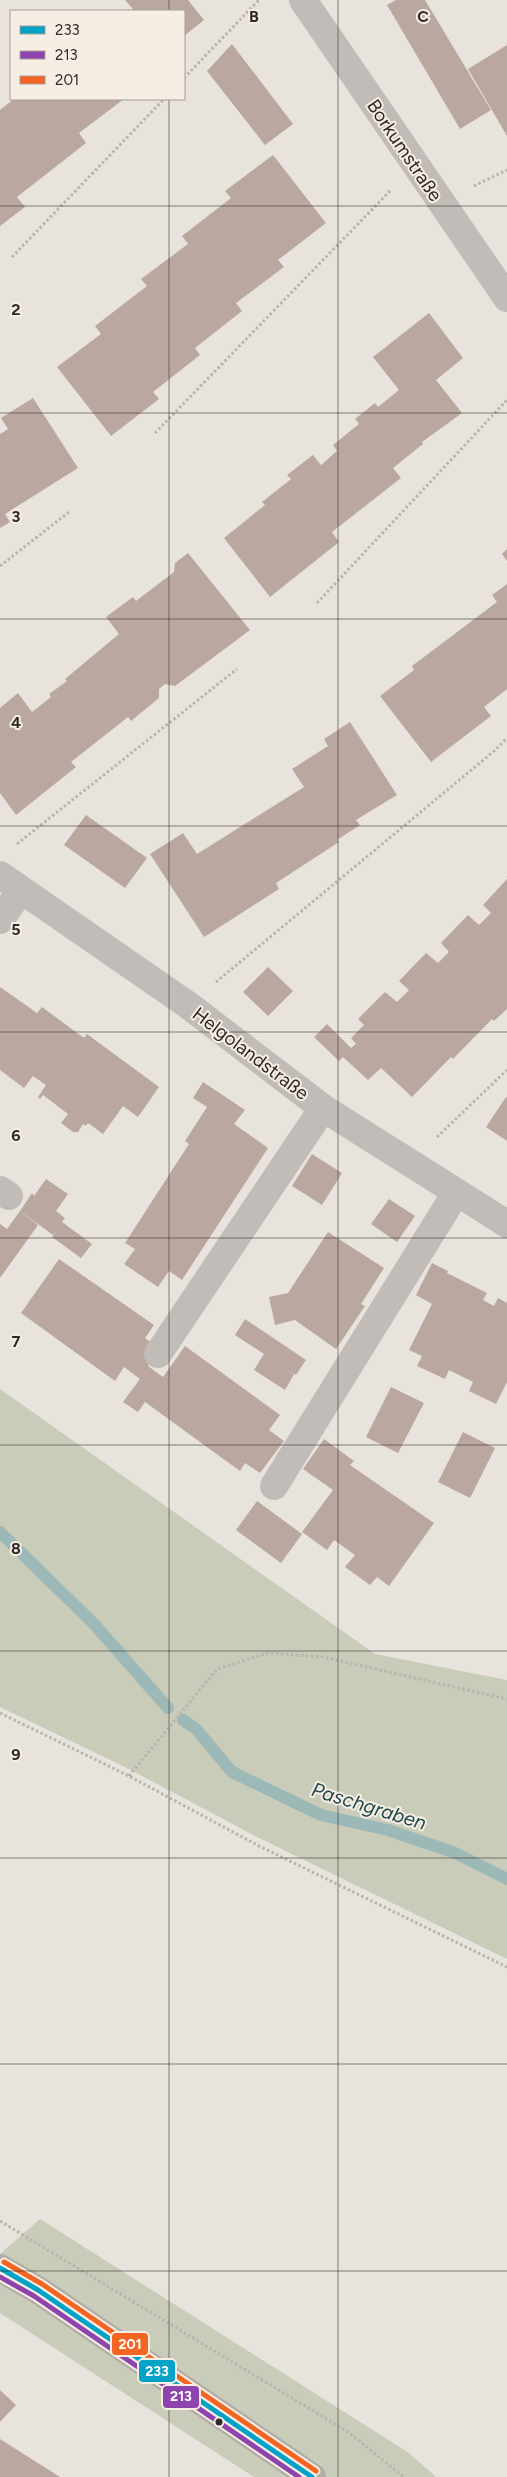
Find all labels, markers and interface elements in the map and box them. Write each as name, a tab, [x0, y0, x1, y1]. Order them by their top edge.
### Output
text: B	[249, 7, 259, 26]
text: C	[417, 7, 429, 26]
legend	[10, 10, 185, 100]
text: 233	[55, 21, 80, 39]
text: 213	[55, 46, 78, 64]
text: 201	[55, 71, 79, 89]
street label: Borkumstraße	[362, 95, 447, 206]
text: 2	[11, 300, 21, 319]
text: 3	[12, 507, 21, 526]
text: 4	[11, 713, 21, 732]
text: 5	[11, 920, 21, 939]
street label: Helgolandstraße	[188, 1002, 313, 1105]
text: 6	[11, 1126, 21, 1145]
text: 7	[12, 1332, 21, 1351]
text: 8	[11, 1539, 21, 1558]
text: 9	[11, 1745, 21, 1764]
water label: Paschgraben	[309, 1777, 429, 1835]
line badge: 201	[111, 2332, 149, 2356]
text: 201	[118, 2336, 142, 2353]
line badge: 233	[138, 2359, 176, 2383]
text: 233	[145, 2363, 169, 2380]
line badge: 213	[162, 2385, 200, 2409]
text: 213	[170, 2388, 192, 2405]
unlabelled marker	[214, 2417, 224, 2427]

